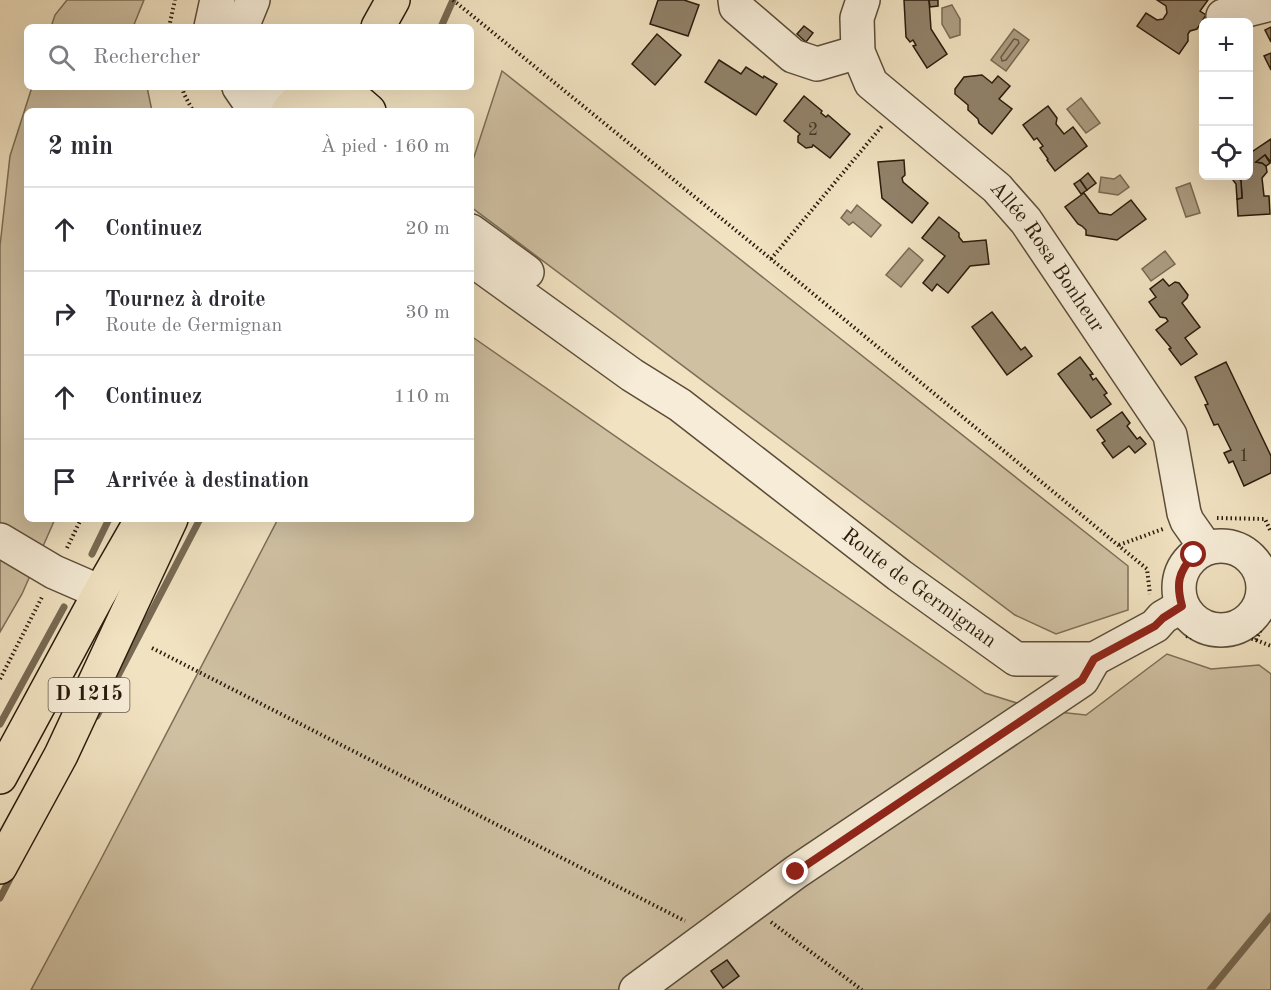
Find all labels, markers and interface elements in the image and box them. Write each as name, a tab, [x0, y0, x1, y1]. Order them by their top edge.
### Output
map controls	[1199, 18, 1253, 180]
button: +	[1199, 18, 1253, 72]
search box	[24, 24, 474, 90]
icon: search	[45, 41, 78, 74]
text: Rechercher	[93, 46, 200, 68]
button: −	[1199, 72, 1253, 126]
house number: 2	[808, 121, 818, 139]
button: locate	[1199, 126, 1253, 180]
text: 2 min	[48, 134, 113, 160]
text: À pied · 160 m	[321, 137, 450, 157]
street label: Allée Rosa Bonheur	[986, 177, 1109, 337]
icon: ahead	[48, 213, 81, 246]
text: Continuez	[105, 218, 202, 240]
text: 20 m	[405, 219, 450, 239]
text: Tournez à droite	[105, 289, 266, 311]
icon: right	[48, 297, 81, 330]
text: 30 m	[405, 303, 450, 323]
text: Route de Germignan	[105, 316, 282, 336]
icon: ahead	[48, 381, 81, 414]
text: Continuez	[105, 386, 202, 408]
text: 110 m	[394, 387, 450, 407]
house number: 1	[1239, 447, 1249, 465]
icon: arrive	[48, 465, 81, 498]
text: Arrivée à destination	[105, 470, 309, 492]
street label: Route de Germignan	[838, 524, 1000, 652]
route start	[1180, 541, 1206, 567]
road number: D 1215	[48, 678, 130, 712]
route end	[782, 858, 808, 884]

